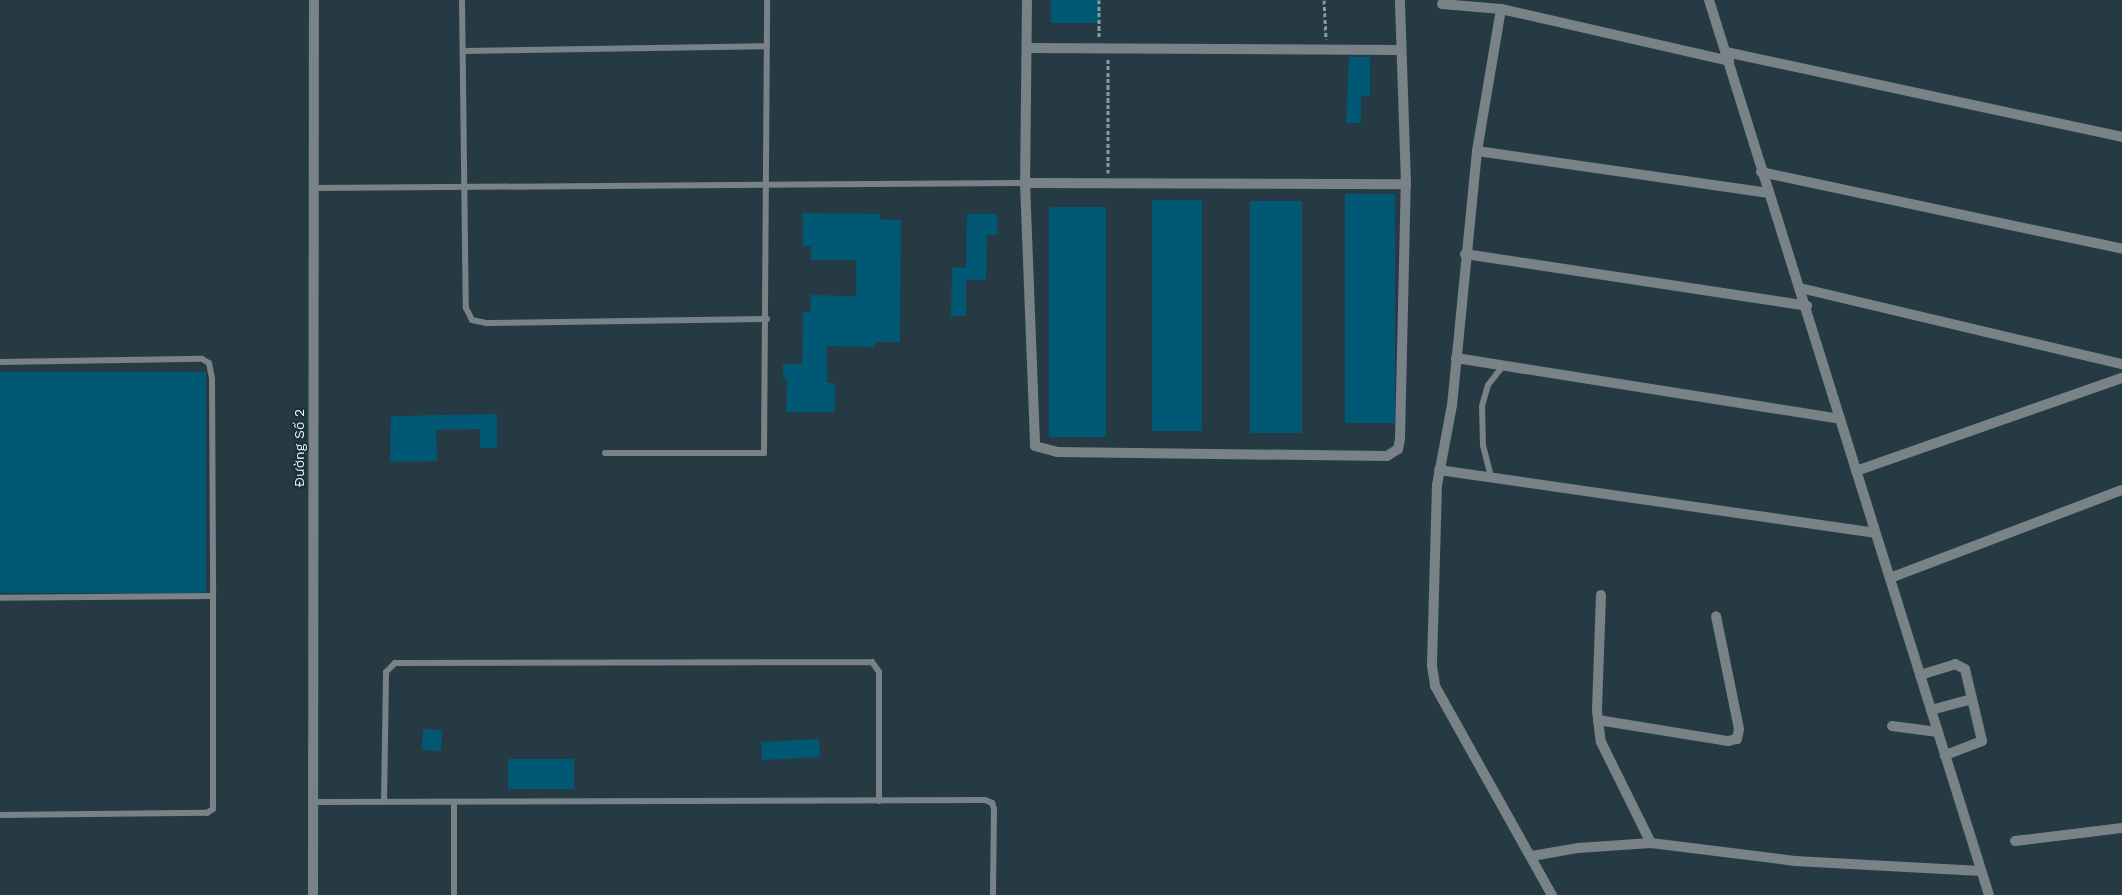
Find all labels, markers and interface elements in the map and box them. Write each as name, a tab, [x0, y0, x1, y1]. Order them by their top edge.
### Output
street label: Đường Số 2	[291, 409, 307, 487]

